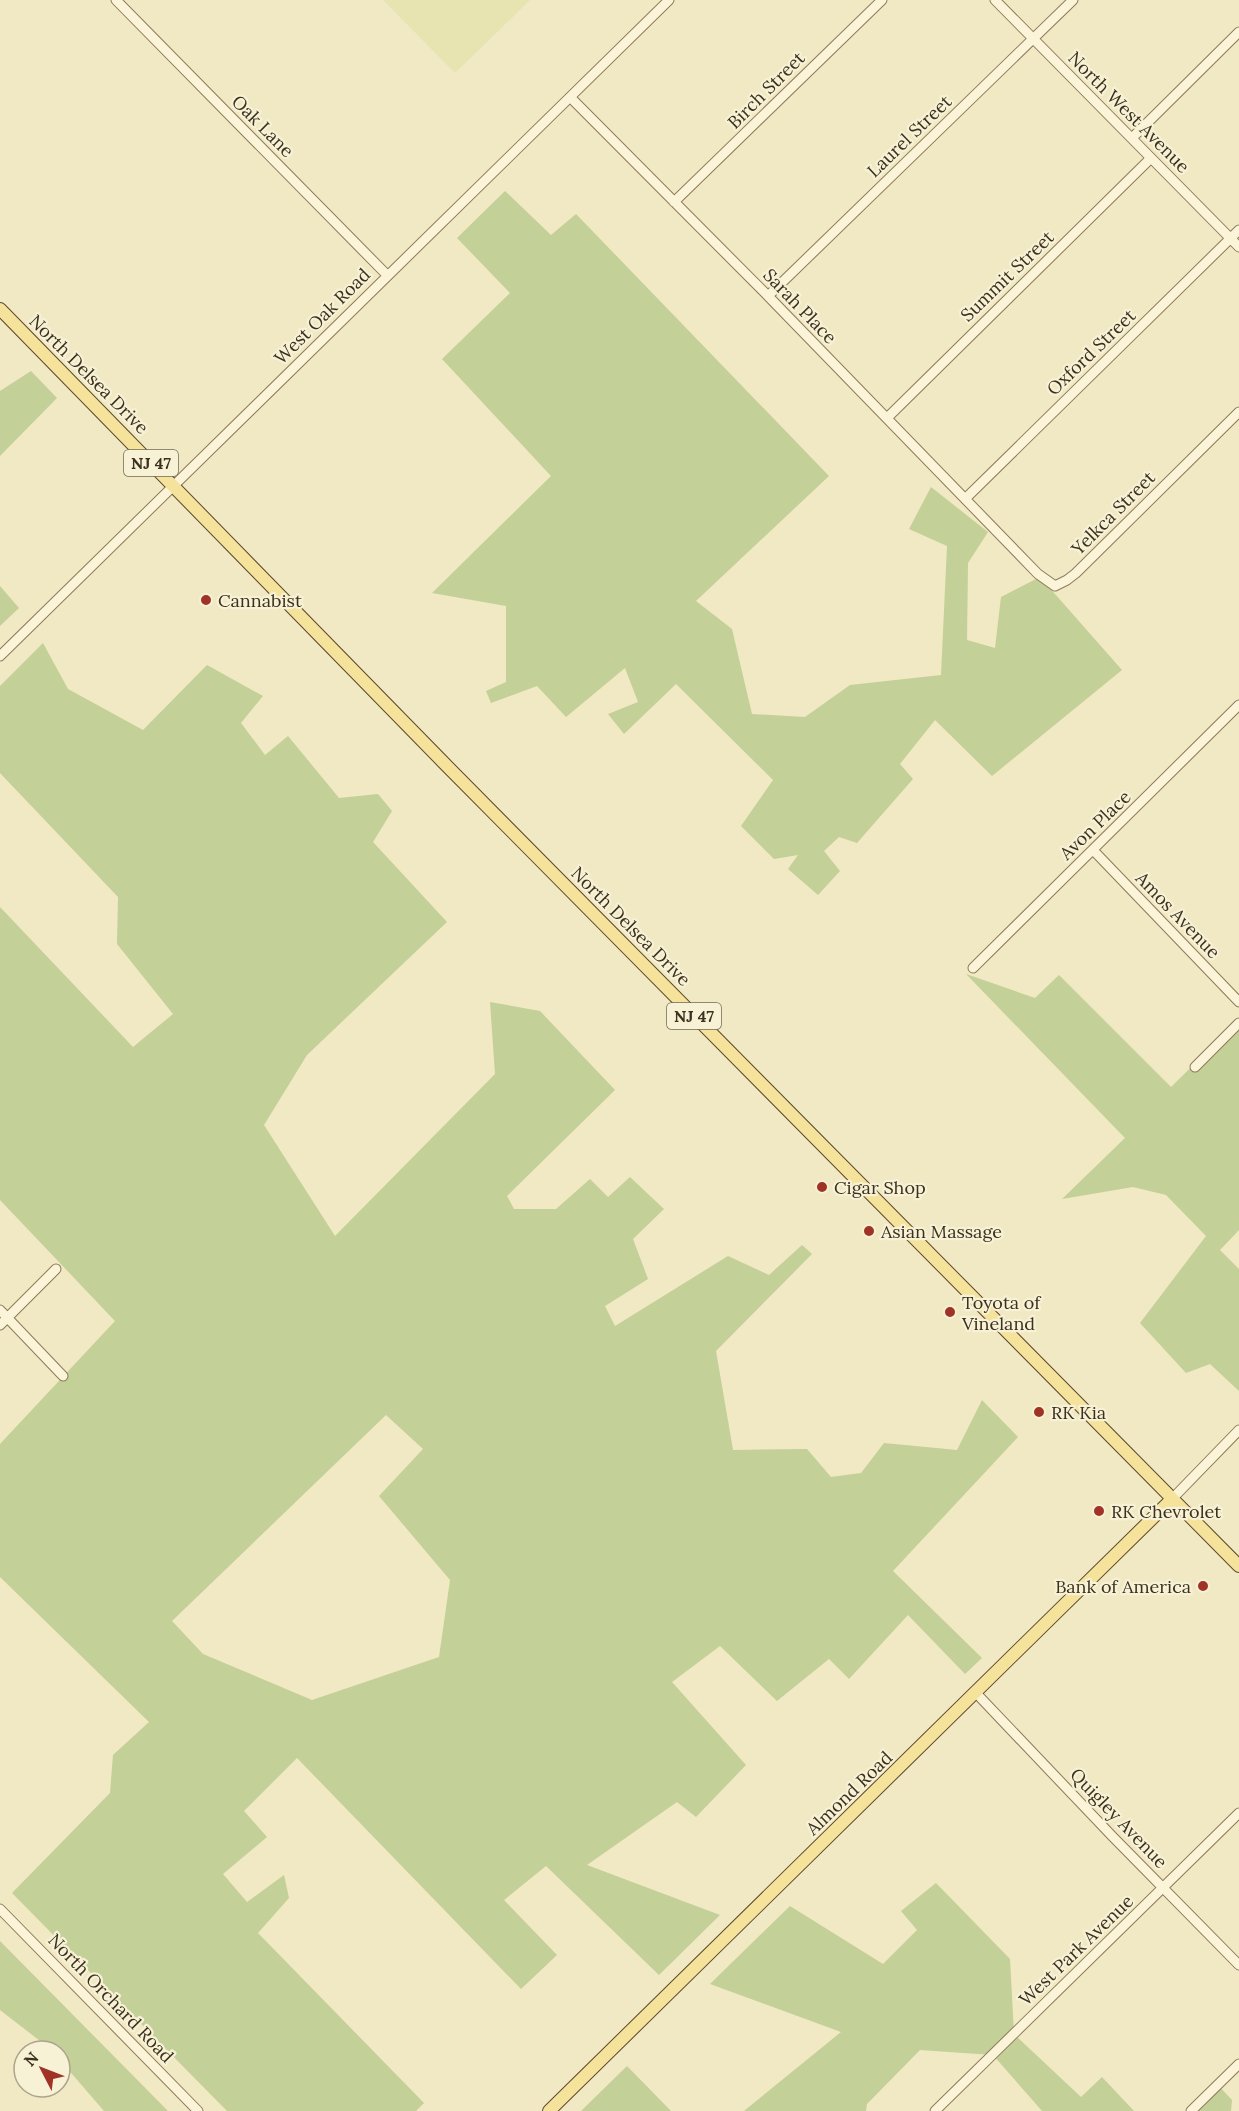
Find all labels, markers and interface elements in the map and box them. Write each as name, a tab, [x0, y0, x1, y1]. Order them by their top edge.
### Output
street label: North West Avenue	[1063, 46, 1195, 178]
street label: Birch Street	[723, 47, 809, 133]
street label: Oak Lane	[227, 90, 299, 162]
street label: Laurel Street	[862, 90, 956, 182]
street label: Summit Street	[955, 226, 1059, 326]
street label: West Oak Road	[269, 263, 375, 369]
street label: Sarah Place	[758, 263, 842, 349]
street label: Oxford Street	[1042, 304, 1140, 400]
street label: North Delsea Drive	[24, 309, 154, 439]
road number: NJ 47	[124, 450, 178, 476]
street label: Yelkca Street	[1066, 466, 1160, 560]
place label: Cannabist	[218, 589, 302, 612]
marker: Cannabist	[199, 593, 213, 607]
street label: Avon Place	[1054, 785, 1136, 865]
street label: North Delsea Drive	[566, 861, 696, 991]
street label: Amos Avenue	[1130, 866, 1225, 963]
road number: NJ 47	[667, 1003, 721, 1029]
place label: Cigar Shop	[834, 1176, 926, 1199]
marker: Cigar Shop	[815, 1180, 829, 1194]
place label: Asian Massage	[880, 1220, 1002, 1243]
marker: Asian Massage	[862, 1224, 876, 1238]
place label: Toyota of Vineland	[961, 1291, 1042, 1335]
marker: Toyota of Vineland	[943, 1305, 957, 1319]
place label: RK Kia	[1051, 1401, 1106, 1424]
marker: RK Kia	[1032, 1405, 1046, 1419]
place label: RK Chevrolet	[1111, 1500, 1221, 1523]
marker: RK Chevrolet	[1092, 1504, 1106, 1518]
place label: Bank of America	[1055, 1575, 1191, 1598]
marker: Bank of America	[1196, 1579, 1210, 1593]
street label: Almond Road	[800, 1746, 897, 1841]
street label: Quigley Avenue	[1065, 1763, 1173, 1873]
street label: West Park Avenue	[1014, 1889, 1138, 2010]
street label: North Orchard Road	[43, 1929, 179, 2068]
north arrow	[12, 2039, 72, 2099]
text: N	[19, 2048, 42, 2070]

